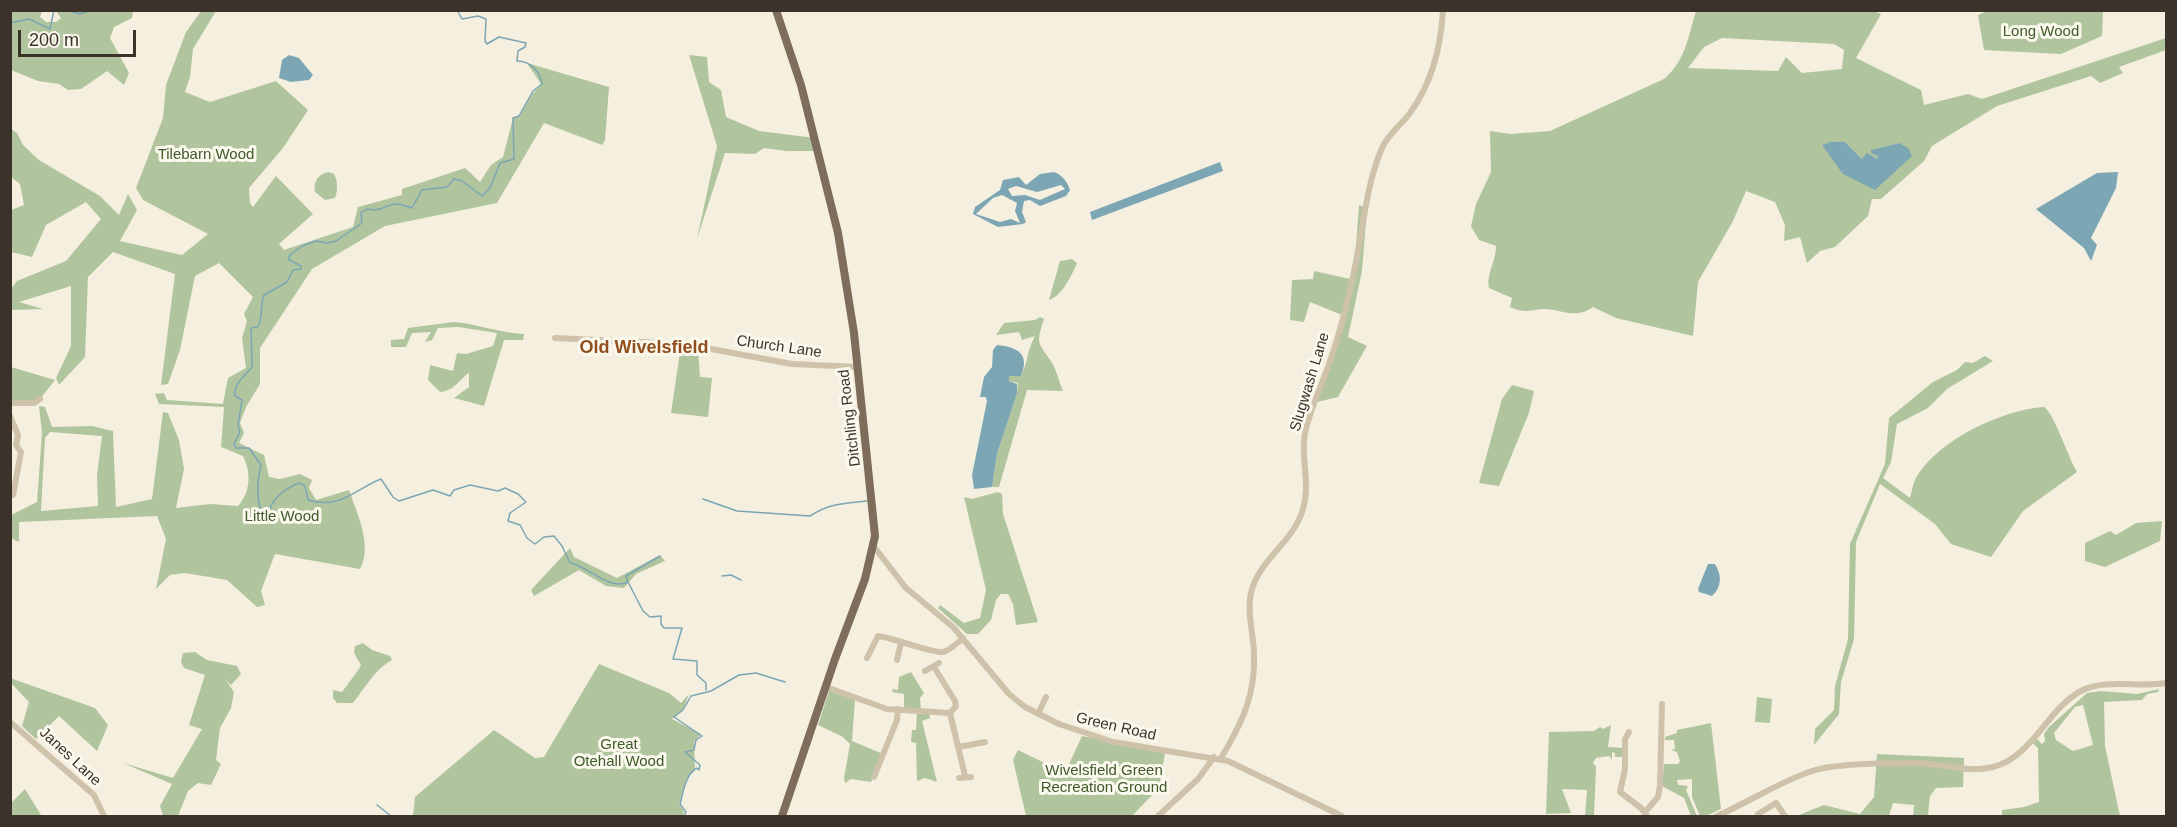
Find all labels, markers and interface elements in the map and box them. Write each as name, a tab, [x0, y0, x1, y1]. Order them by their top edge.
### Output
scale bar	[21, 18, 140, 56]
park label: Long Wood	[2003, 23, 2079, 41]
text: 200 m	[29, 30, 79, 50]
park label: Tilebarn Wood	[158, 146, 254, 164]
street label: Slugwash Lane	[1286, 330, 1334, 434]
street label: Church Lane	[735, 332, 823, 362]
district label: Old Wivelsfield	[580, 337, 708, 359]
street label: Ditchling Road	[835, 368, 865, 468]
park label: Little Wood	[245, 508, 319, 526]
street label: Green Road	[1074, 709, 1158, 745]
street label: Janes Lane	[35, 724, 105, 790]
park label: Great Otehall Wood	[574, 736, 664, 771]
park label: Wivelsfield Green Recreation Ground	[1041, 762, 1167, 797]

